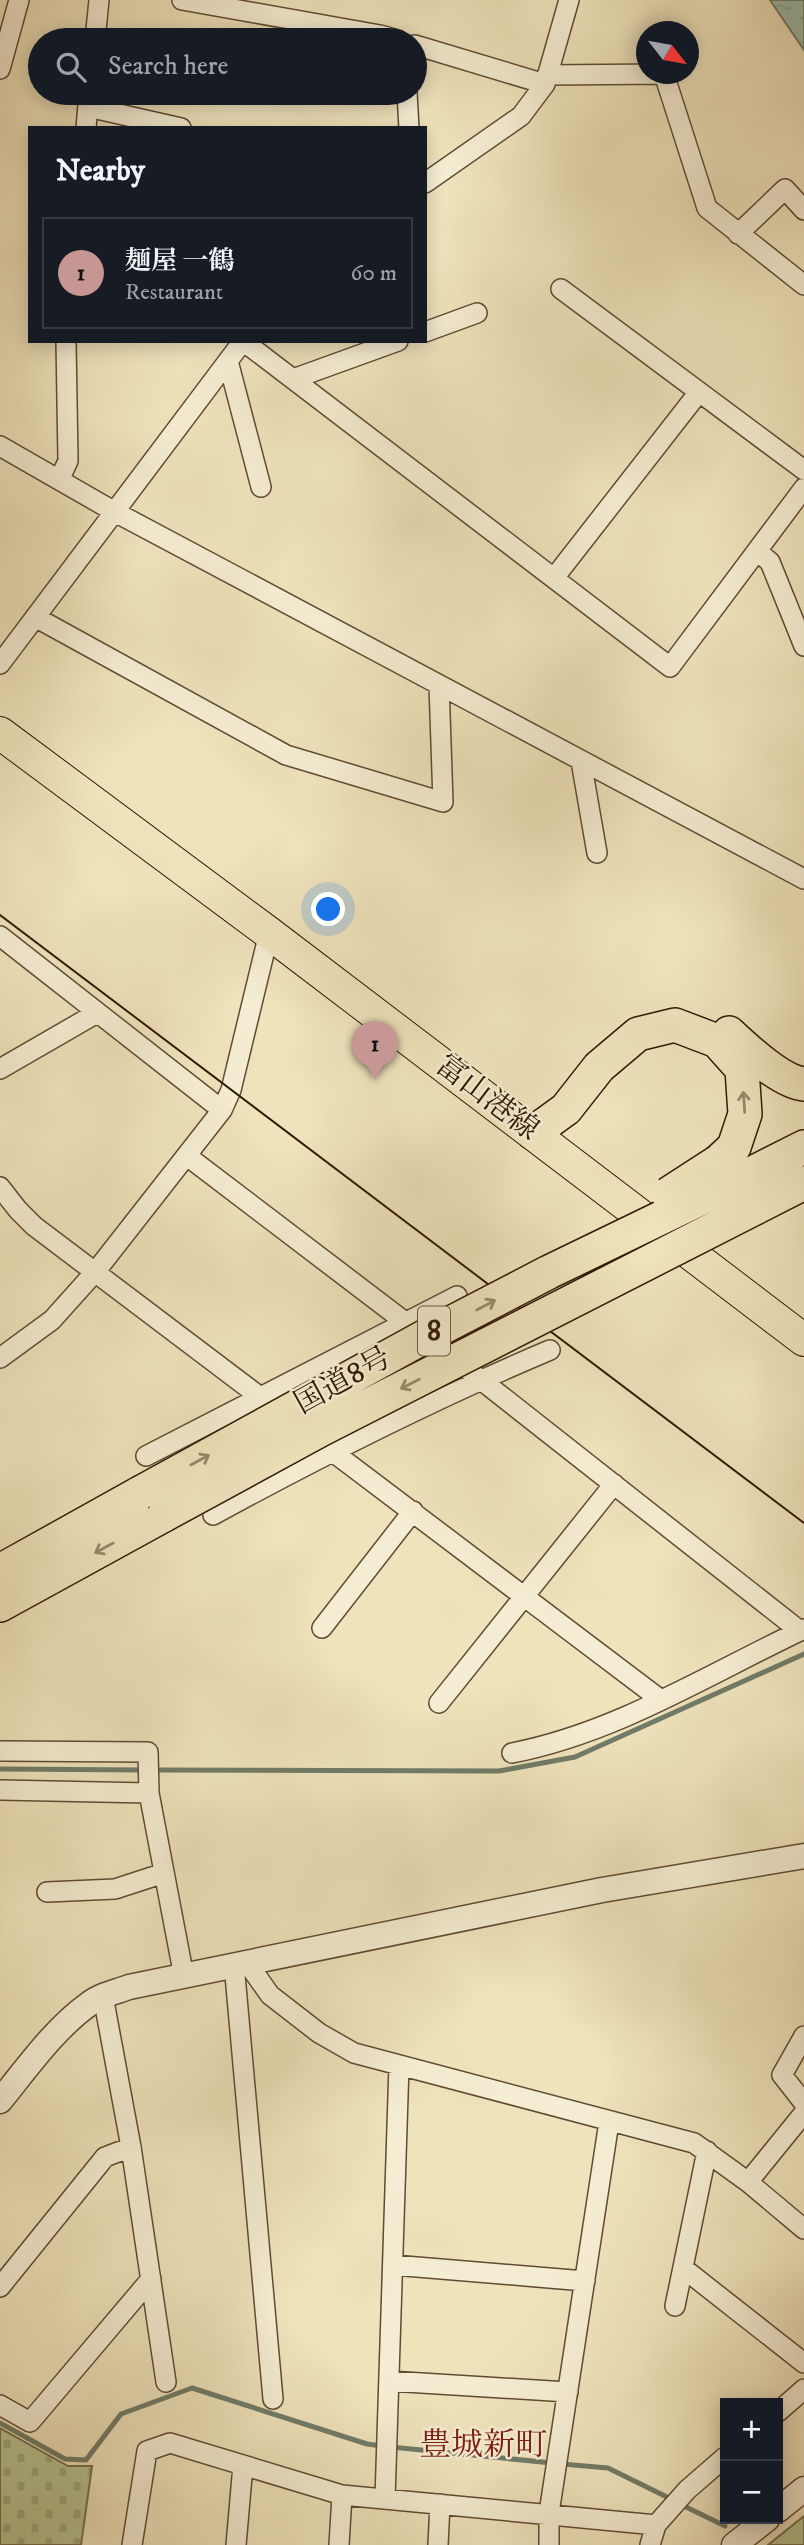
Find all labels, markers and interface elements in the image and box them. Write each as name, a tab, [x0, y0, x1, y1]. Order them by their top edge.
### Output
north arrow	[636, 21, 699, 84]
search box	[28, 28, 427, 105]
icon: search	[52, 48, 90, 86]
text: Search here	[108, 50, 228, 83]
text: Nearby	[56, 153, 145, 190]
text: 麺屋 一鶴	[125, 245, 235, 278]
text: 1	[77, 259, 85, 288]
text: 60 m	[350, 259, 397, 288]
text: Restaurant	[125, 278, 223, 307]
your location	[311, 892, 345, 926]
pin: 1	[352, 1021, 398, 1079]
street label: 富山港線	[428, 1047, 546, 1149]
one-way arrow	[737, 1091, 750, 1113]
one-way arrow	[475, 1297, 496, 1311]
road number: 8	[418, 1306, 450, 1356]
street label: 国道8号	[288, 1339, 398, 1423]
one-way arrow	[400, 1377, 421, 1391]
one-way arrow	[189, 1453, 210, 1466]
one-way arrow	[95, 1541, 115, 1555]
map controls	[720, 2398, 783, 2524]
button: +	[720, 2398, 783, 2461]
district label: 豊城新町	[419, 2426, 547, 2466]
button: −	[720, 2461, 783, 2524]

